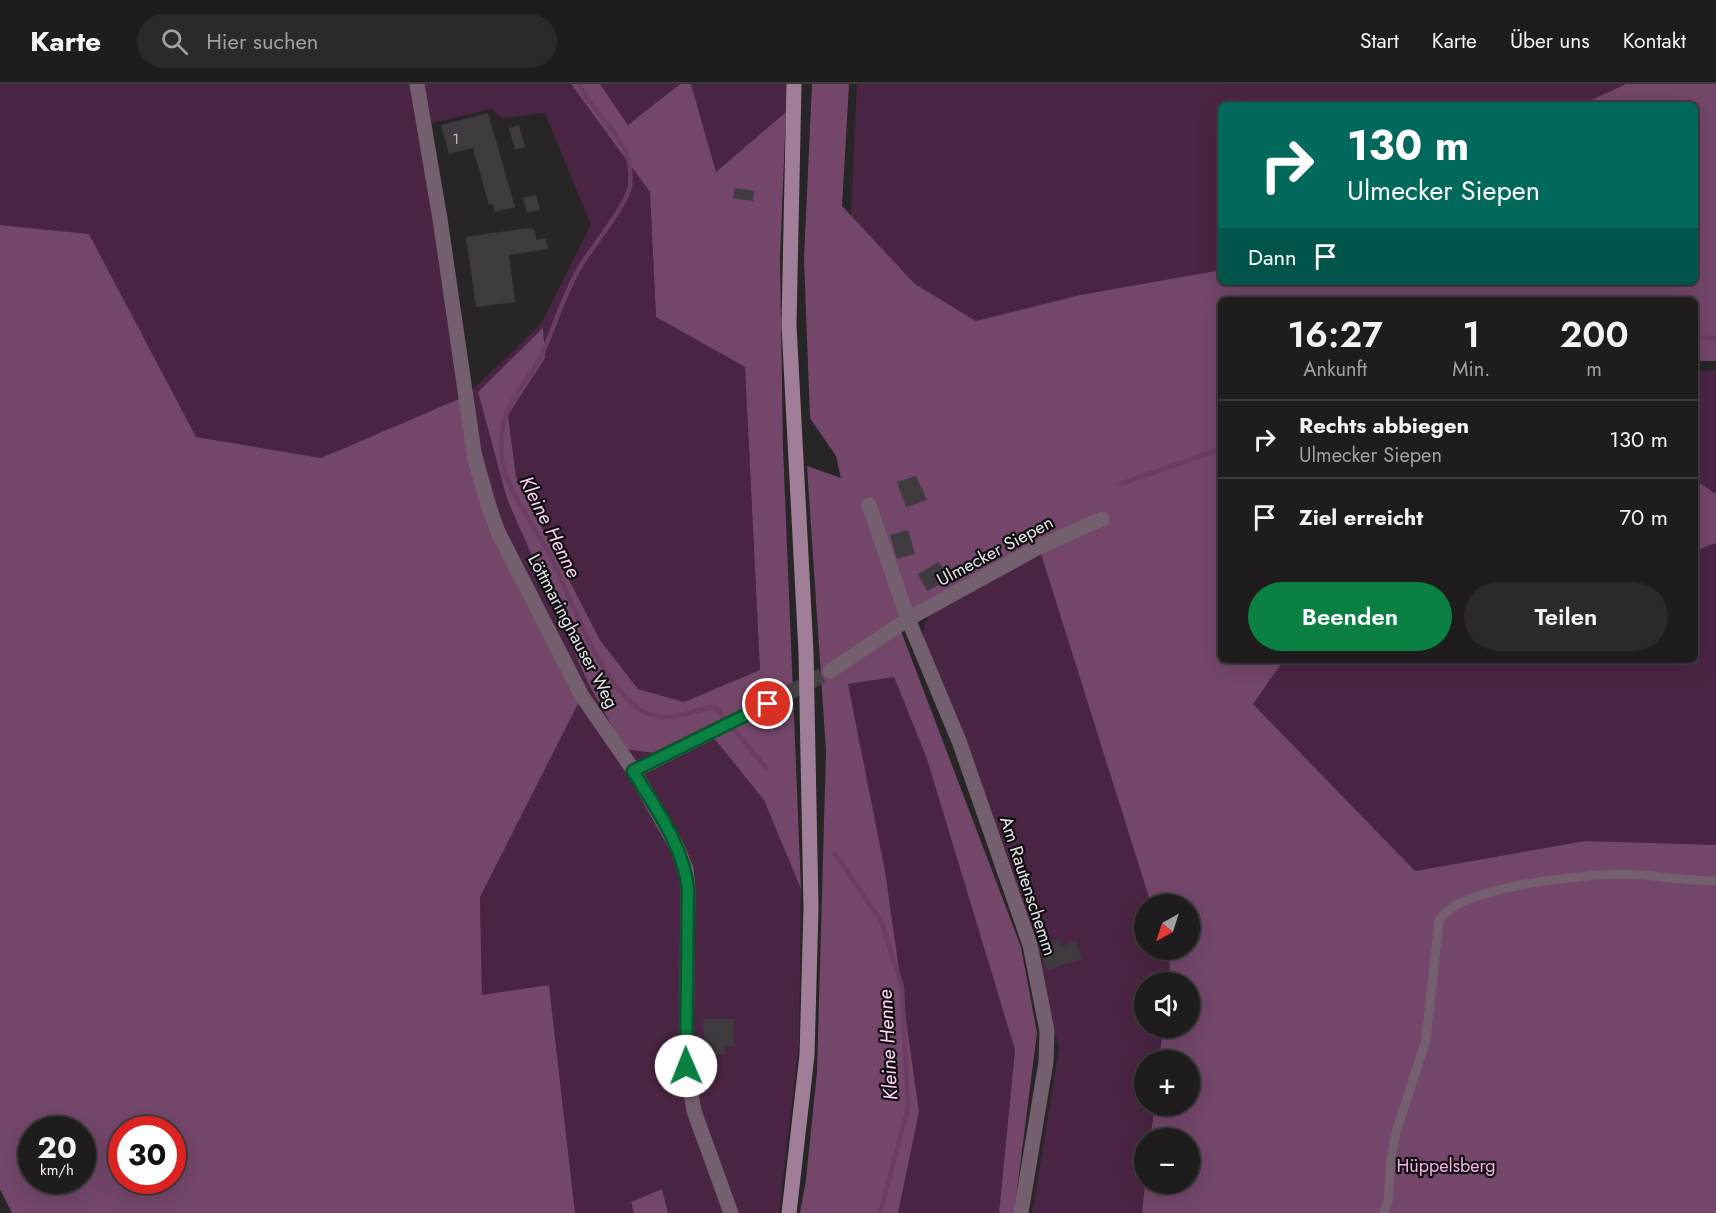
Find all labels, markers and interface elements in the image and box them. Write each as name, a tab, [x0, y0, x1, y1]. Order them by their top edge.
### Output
search box	[137, 14, 557, 68]
text: Karte	[30, 21, 101, 62]
icon: search	[158, 25, 191, 58]
text: Hier suchen	[206, 25, 318, 57]
text: Start	[1360, 26, 1399, 56]
text: Karte	[1432, 26, 1477, 56]
text: Über uns	[1510, 26, 1590, 56]
text: Kontakt	[1623, 26, 1686, 56]
text: 130 m	[1347, 115, 1469, 176]
icon: right	[1248, 126, 1326, 204]
house number: 1	[453, 128, 459, 150]
text: Ulmecker Siepen	[1347, 171, 1540, 210]
icon: arrive	[1309, 240, 1342, 273]
text: Dann	[1248, 241, 1297, 273]
text: 16:27	[1287, 308, 1383, 360]
text: 1	[1462, 308, 1480, 360]
text: 200	[1560, 308, 1629, 360]
text: Ankunft	[1303, 355, 1367, 384]
text: Min.	[1452, 355, 1490, 384]
text: m	[1586, 355, 1602, 384]
text: Rechts abbiegen	[1299, 409, 1469, 441]
icon: right	[1248, 423, 1281, 456]
text: 130 m	[1609, 423, 1668, 455]
text: Ulmecker Siepen	[1299, 441, 1442, 470]
water label: Kleine Henne	[512, 471, 588, 583]
icon: arrive	[1248, 501, 1281, 534]
text: Ziel erreicht	[1299, 501, 1423, 533]
text: 70 m	[1619, 501, 1668, 533]
street label: Ulmecker Siepen	[932, 509, 1058, 593]
street label: Löttmaringhauser Weg	[521, 549, 625, 713]
button: Beenden	[1248, 582, 1452, 651]
button: Teilen	[1464, 582, 1668, 651]
pin	[742, 678, 793, 729]
icon: arrive	[751, 687, 784, 720]
street label: Am Rautenschemm	[993, 813, 1063, 959]
north arrow	[1134, 894, 1200, 960]
map controls	[1134, 894, 1200, 1194]
button: sound	[1134, 972, 1200, 1038]
water label: Kleine Henne	[871, 989, 905, 1101]
position arrow	[654, 1034, 718, 1098]
button: +	[1134, 1050, 1200, 1116]
speed limit sign: 30	[108, 1116, 186, 1194]
text: 20	[37, 1126, 77, 1169]
button: −	[1134, 1128, 1200, 1194]
park label: Hüppelsberg	[1396, 1153, 1496, 1179]
text: km/h	[40, 1159, 74, 1181]

